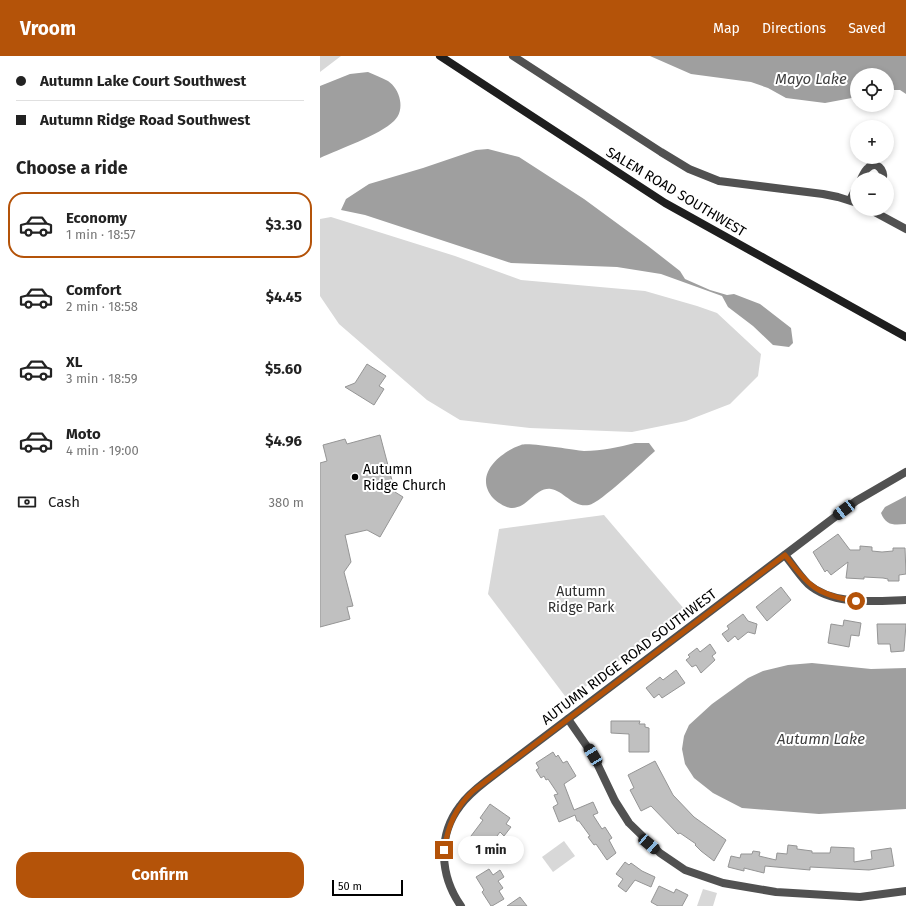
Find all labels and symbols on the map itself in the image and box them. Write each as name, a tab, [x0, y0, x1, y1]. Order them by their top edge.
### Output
water label: Mayo Lake	[775, 70, 847, 88]
street label: SALEM ROAD SOUTHWEST	[603, 143, 750, 241]
place label: Autumn Ridge Church	[363, 461, 446, 494]
marker: Autumn Ridge Church	[350, 472, 360, 482]
car	[831, 498, 857, 522]
park label: Autumn Ridge Park	[548, 583, 615, 616]
street label: AUTUMN RIDGE ROAD SOUTHWEST	[538, 585, 721, 728]
route start	[847, 592, 865, 610]
water label: Autumn Lake	[776, 730, 865, 748]
car	[582, 742, 604, 768]
car	[636, 832, 662, 856]
callout: 1 min	[458, 836, 524, 864]
route end	[435, 841, 453, 859]
scale bar	[332, 878, 403, 897]

